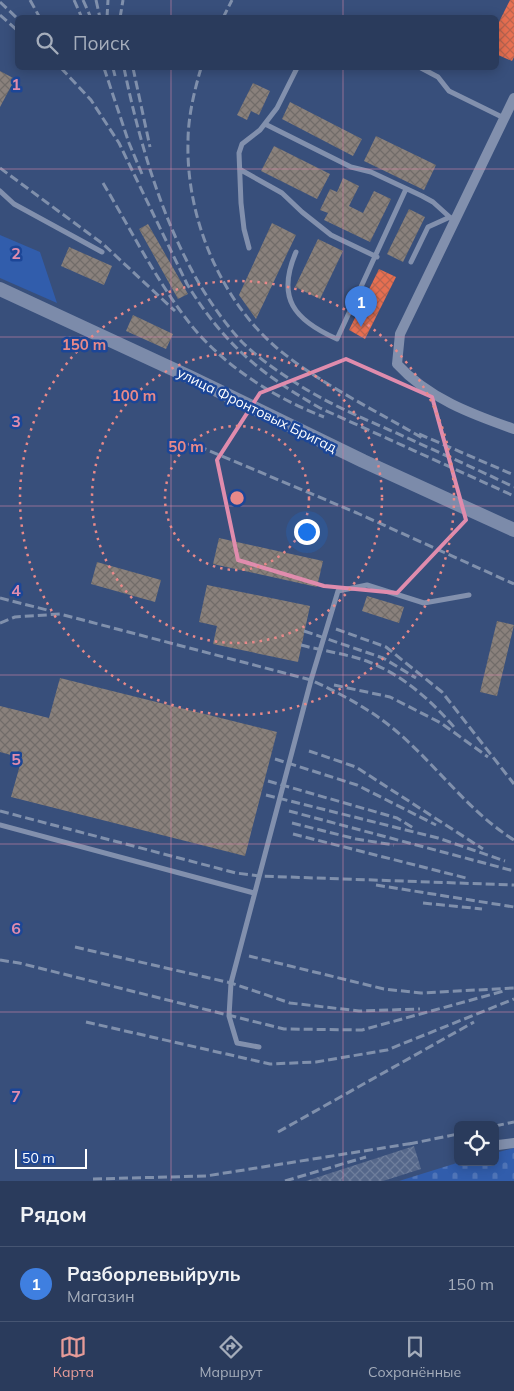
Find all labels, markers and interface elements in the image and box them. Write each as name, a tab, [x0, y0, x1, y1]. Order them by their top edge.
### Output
search box	[15, 15, 499, 70]
icon: search	[33, 29, 61, 57]
text: Поиск	[73, 31, 130, 55]
text: 1	[11, 74, 21, 94]
text: 2	[11, 243, 21, 263]
pin: 1	[345, 286, 377, 327]
text: 150 m	[62, 335, 106, 354]
street label: улица Фронтовых Бригад	[174, 363, 340, 457]
text: 100 m	[112, 386, 156, 405]
text: 3	[11, 411, 21, 431]
text: 50 m	[168, 437, 204, 456]
centre of rings	[228, 489, 246, 507]
your location	[294, 519, 320, 545]
text: 4	[11, 580, 21, 600]
text: 5	[11, 749, 21, 769]
text: 6	[11, 918, 21, 938]
text: 7	[11, 1086, 21, 1106]
map controls	[454, 1121, 499, 1166]
button: locate	[454, 1121, 499, 1166]
scale bar	[15, 1146, 88, 1169]
text: 50 m	[22, 1149, 55, 1167]
text: Рядом	[20, 1201, 87, 1227]
text: Разборлевыйруль	[67, 1262, 241, 1286]
text: 1	[31, 1274, 41, 1294]
text: 150 m	[447, 1274, 494, 1294]
text: Магазин	[67, 1286, 135, 1306]
tab: Карта	[53, 1333, 94, 1381]
tab: Маршрут	[200, 1333, 262, 1381]
tab: Сохранённые	[368, 1333, 461, 1381]

